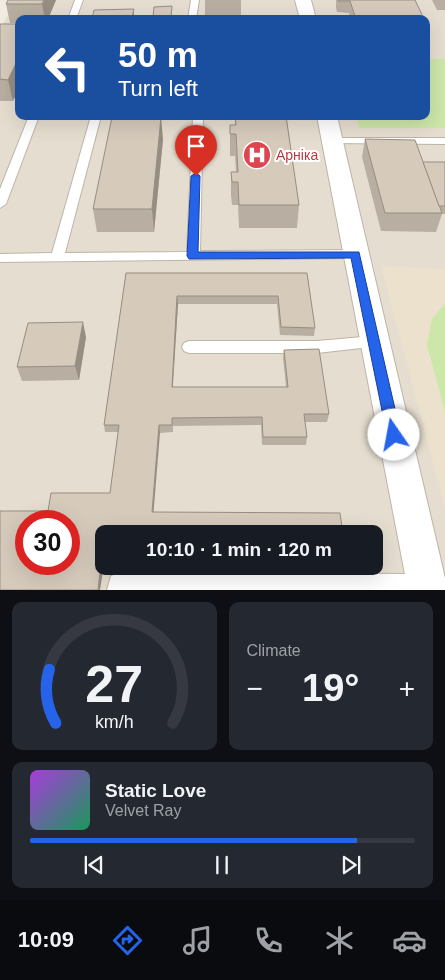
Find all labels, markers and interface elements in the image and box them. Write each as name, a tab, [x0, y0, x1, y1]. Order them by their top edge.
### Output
icon: left	[35, 35, 100, 100]
text: 50 m	[118, 35, 198, 74]
text: Turn left	[118, 76, 198, 101]
pin	[175, 125, 217, 176]
icon: arrive	[182, 132, 210, 160]
hospital icon: Арніка	[242, 140, 272, 170]
place label: Арніка	[276, 147, 318, 163]
position arrow	[367, 408, 419, 460]
speed limit sign: 30	[15, 510, 80, 575]
text: 10:10 · 1 min · 120 m	[146, 539, 332, 560]
text: Climate	[247, 642, 301, 659]
text: 27	[85, 655, 143, 713]
text: 19°	[302, 667, 359, 709]
text: −	[247, 673, 263, 704]
text: +	[399, 673, 415, 704]
text: km/h	[95, 712, 134, 732]
text: Static Love	[105, 780, 206, 801]
text: Velvet Ray	[105, 802, 181, 819]
icon: previous	[80, 851, 108, 879]
icon: pause	[208, 851, 236, 879]
icon: next	[337, 851, 365, 879]
icon: directions	[110, 923, 145, 958]
icon: music	[180, 923, 215, 958]
icon: phone	[251, 923, 286, 958]
icon: climate	[322, 923, 357, 958]
icon: car	[392, 923, 427, 958]
text: 10:09	[18, 927, 74, 952]

